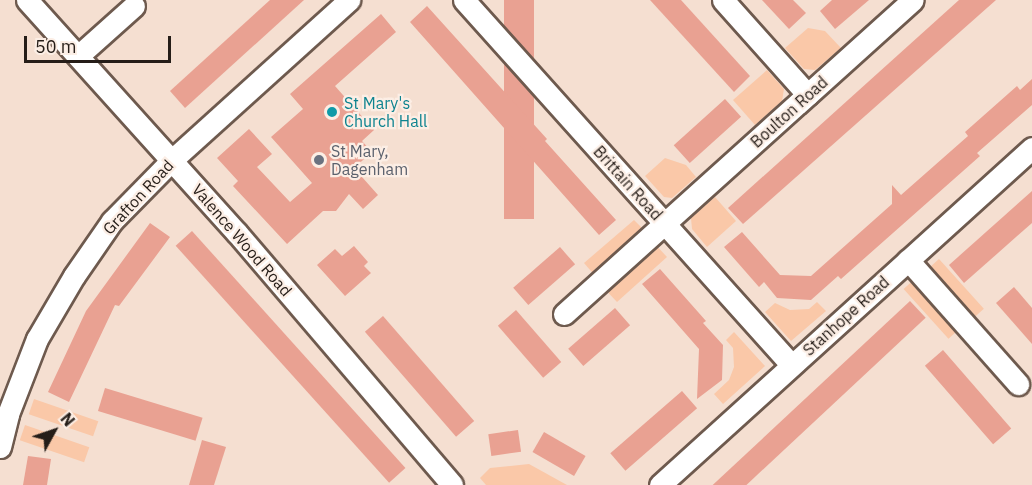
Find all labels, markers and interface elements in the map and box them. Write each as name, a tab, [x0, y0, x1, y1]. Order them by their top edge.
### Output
scale bar	[27, 24, 174, 62]
text: 50 m	[35, 35, 77, 58]
street label: Boulton Road	[747, 72, 831, 152]
place label: St Mary's Church Hall	[344, 93, 427, 131]
marker: St Mary's Church Hall	[325, 105, 339, 119]
place label: St Mary, Dagenham	[331, 141, 408, 179]
street label: Brittain Road	[590, 142, 666, 224]
marker: St Mary, Dagenham	[312, 153, 326, 167]
street label: Grafton Road	[99, 156, 177, 238]
street label: Valence Wood Road	[188, 180, 296, 300]
street label: Stanhope Road	[799, 272, 893, 360]
north arrow	[24, 401, 84, 461]
text: N	[56, 409, 79, 430]

